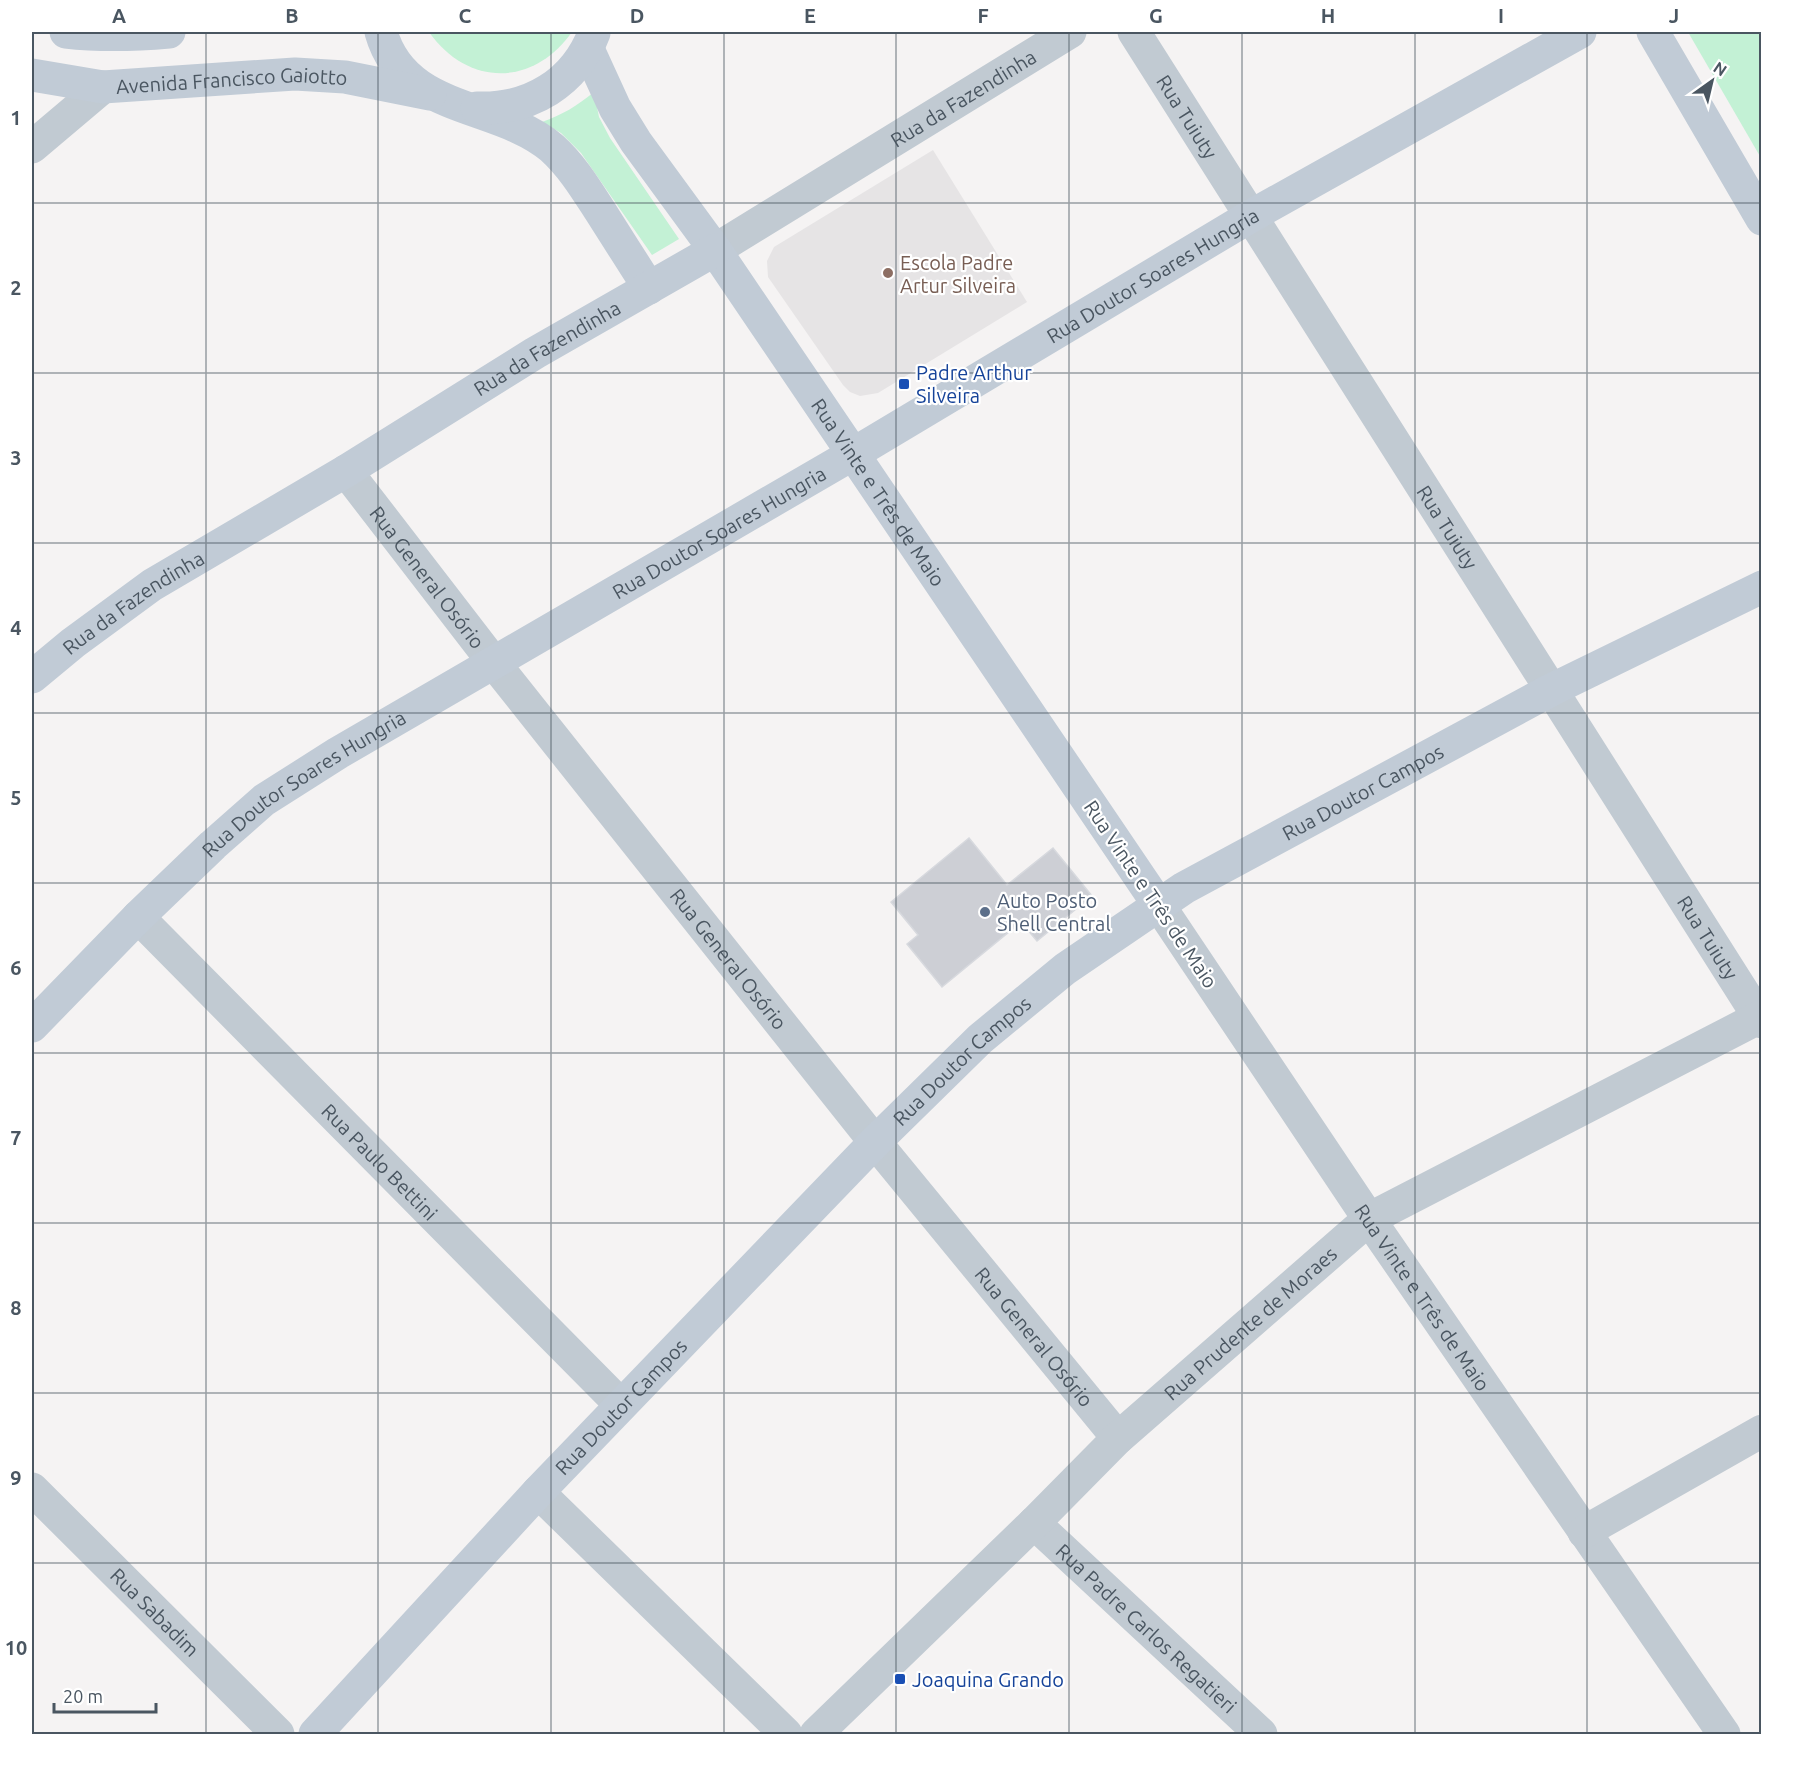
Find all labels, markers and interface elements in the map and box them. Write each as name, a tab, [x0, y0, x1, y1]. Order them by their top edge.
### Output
text: A	[112, 4, 126, 27]
text: B	[285, 4, 299, 27]
text: C	[459, 4, 472, 27]
text: D	[630, 4, 644, 27]
text: E	[804, 4, 816, 27]
text: F	[977, 4, 989, 27]
text: G	[1149, 4, 1163, 27]
text: H	[1321, 4, 1335, 27]
text: I	[1498, 4, 1504, 27]
text: J	[1669, 4, 1679, 27]
street label: Rua da Fazendinha	[886, 44, 1040, 151]
north arrow	[1682, 51, 1742, 111]
text: N	[1710, 58, 1730, 79]
street label: Avenida Francisco Gaiotto	[115, 62, 348, 98]
street label: Rua Tuiuty	[1153, 70, 1223, 163]
text: 1	[10, 106, 22, 129]
street label: Rua Doutor Soares Hungria	[1042, 203, 1262, 347]
place label: Escola Padre Artur Silveira	[900, 251, 1016, 297]
marker: Escola Padre Artur Silveira	[881, 266, 895, 280]
text: 2	[10, 276, 22, 299]
street label: Rua da Fazendinha	[469, 295, 624, 400]
place label: Padre Arthur Silveira	[916, 361, 1032, 407]
marker: Padre Arthur Silveira	[897, 377, 911, 391]
street label: Rua Vinte e Três de Maio	[807, 394, 951, 590]
text: 3	[10, 446, 22, 469]
street label: Rua Doutor Soares Hungria	[608, 461, 830, 603]
street label: Rua Tuiuty	[1413, 481, 1483, 573]
street label: Rua General Osório	[366, 501, 490, 653]
street label: Rua da Fazendinha	[58, 546, 208, 659]
text: 4	[10, 616, 22, 639]
street label: Rua Doutor Soares Hungria	[197, 705, 409, 861]
street label: Rua Doutor Campos	[1278, 739, 1447, 844]
text: 5	[10, 786, 22, 809]
street label: Rua Vinte e Três de Maio	[1080, 796, 1222, 992]
street label: Rua General Osório	[666, 884, 792, 1033]
place label: Auto Posto Shell Central	[997, 889, 1111, 935]
street label: Rua Tuiuty	[1673, 891, 1743, 984]
marker: Auto Posto Shell Central	[978, 905, 992, 919]
text: 6	[10, 956, 22, 979]
street label: Rua Doutor Campos	[888, 991, 1035, 1130]
street label: Rua Paulo Bettini	[317, 1099, 442, 1224]
text: 7	[10, 1126, 22, 1149]
street label: Rua Vinte e Três de Maio	[1351, 1199, 1495, 1395]
street label: Rua Prudente de Moraes	[1159, 1241, 1341, 1404]
street label: Rua General Osório	[971, 1262, 1098, 1411]
text: 8	[10, 1296, 22, 1319]
street label: Rua Doutor Campos	[550, 1334, 691, 1479]
text: 9	[10, 1466, 22, 1489]
street label: Rua Padre Carlos Regatieri	[1052, 1539, 1242, 1717]
street label: Rua Sabadim	[106, 1563, 204, 1661]
text: 10	[5, 1636, 27, 1659]
place label: Joaquina Grando	[912, 1668, 1064, 1691]
marker: Joaquina Grando	[893, 1672, 907, 1686]
scale bar	[54, 1676, 156, 1714]
text: 20 m	[63, 1686, 103, 1706]

